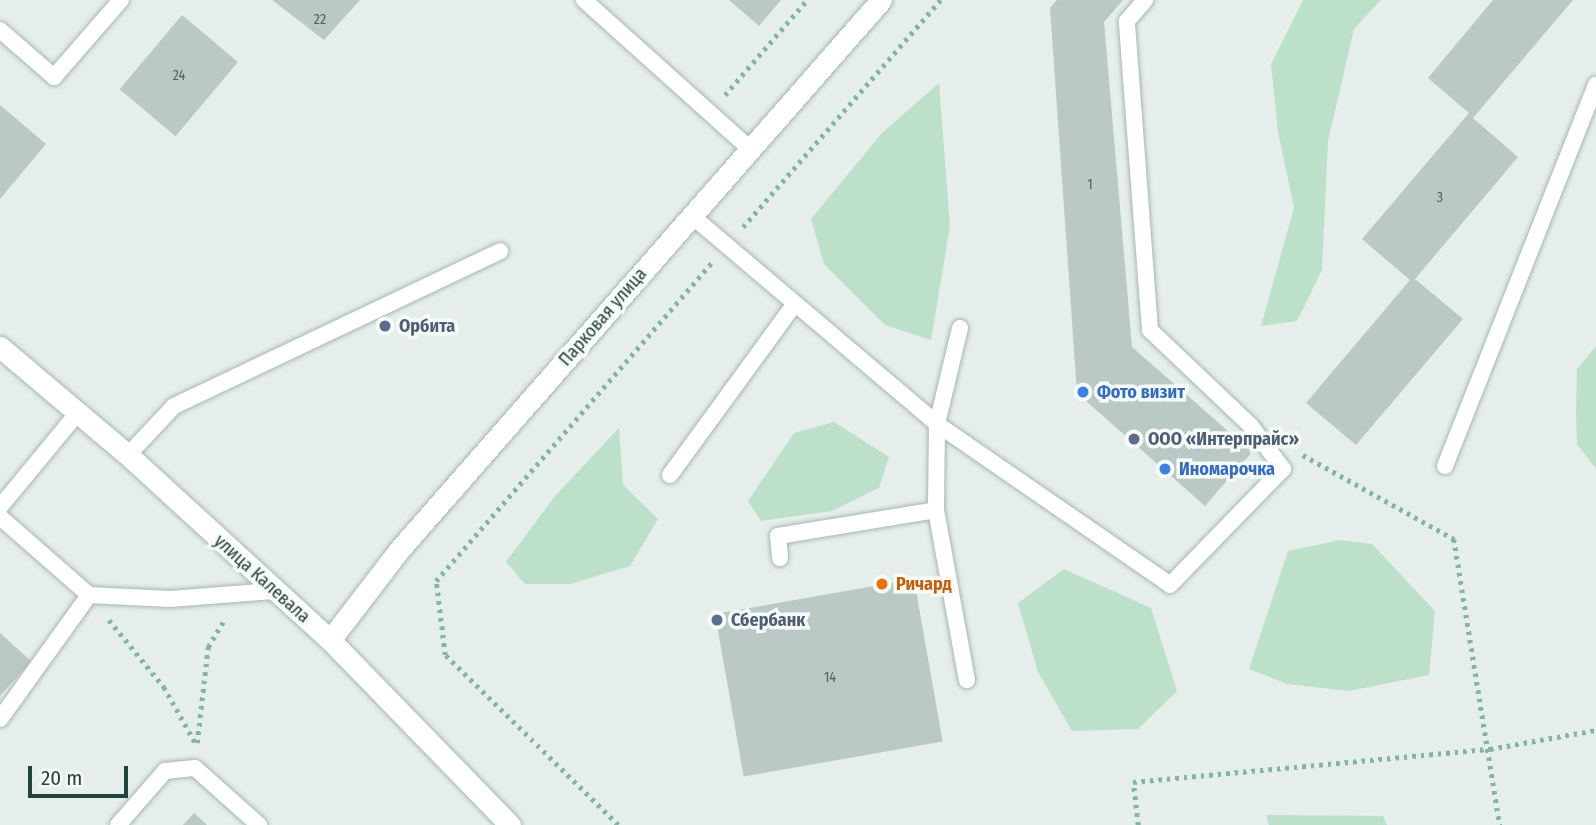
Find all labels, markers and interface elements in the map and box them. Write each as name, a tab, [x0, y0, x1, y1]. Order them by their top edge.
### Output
house number: 22	[314, 12, 326, 28]
house number: 24	[173, 68, 185, 84]
house number: 1	[1087, 177, 1093, 193]
house number: 3	[1437, 190, 1443, 206]
street label: Парковая улица	[555, 264, 651, 370]
place label: Орбита	[399, 315, 455, 337]
marker: Орбита	[377, 318, 393, 334]
place label: Фото визит	[1097, 381, 1185, 403]
marker: Фото визит	[1075, 384, 1091, 400]
place label: ООО «Интерпрайс»	[1148, 428, 1299, 450]
marker: ООО «Интерпрайс»	[1126, 431, 1142, 447]
place label: Иномарочка	[1179, 458, 1275, 480]
marker: Иномарочка	[1157, 461, 1173, 477]
street label: улица Калевала	[210, 530, 314, 628]
place label: Ричард	[896, 573, 952, 595]
marker: Ричард	[874, 576, 890, 592]
place label: Сбербанк	[731, 609, 805, 631]
marker: Сбербанк	[709, 612, 725, 628]
house number: 14	[824, 670, 836, 686]
scale bar	[32, 752, 131, 796]
text: 20 m	[41, 765, 82, 791]

